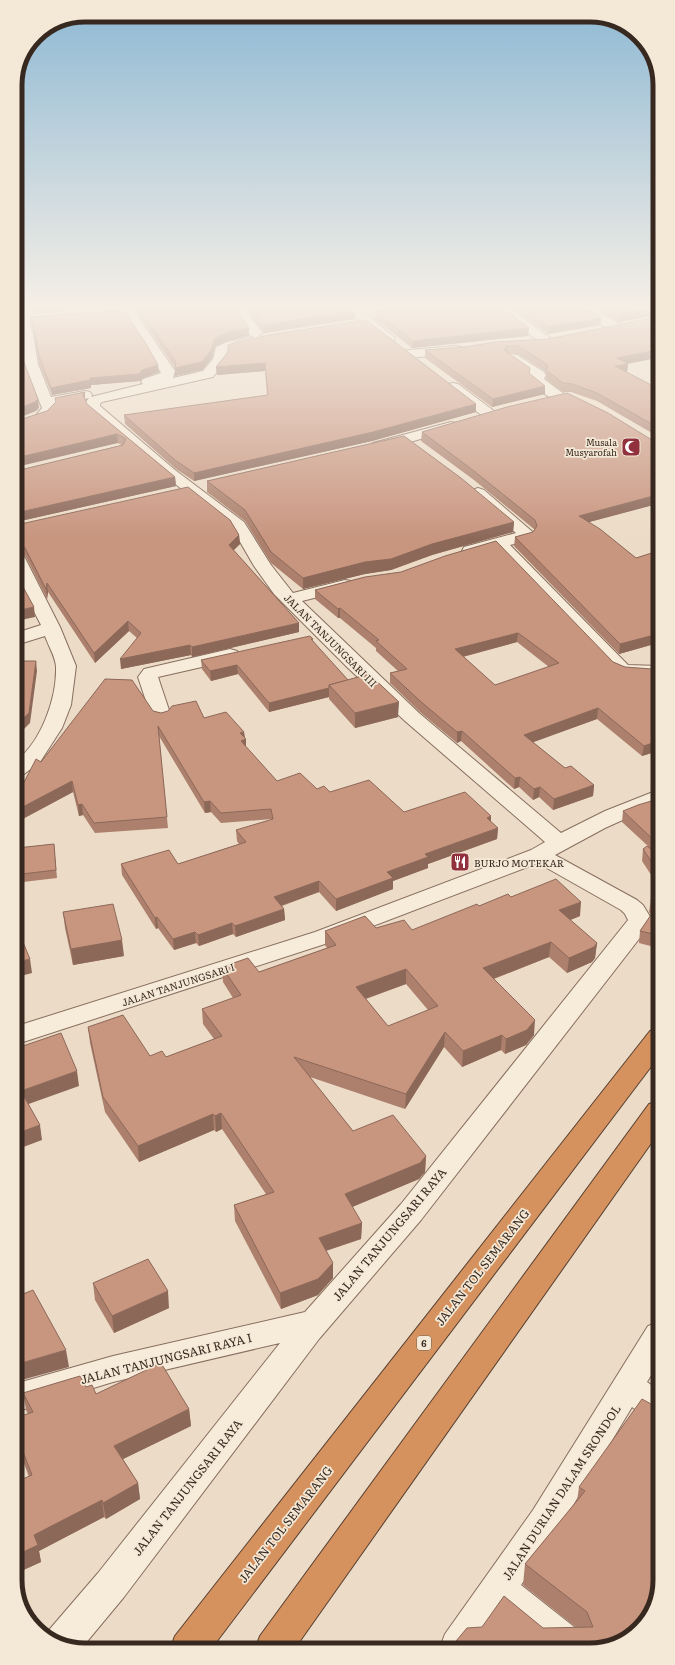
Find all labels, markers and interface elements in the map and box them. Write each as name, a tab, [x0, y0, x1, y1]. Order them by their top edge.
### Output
place label: Musala Musyarofah	[565, 435, 617, 459]
mosque icon: Musala Musyarofah	[620, 436, 642, 458]
street label: JALAN TANJUNGSARI III	[281, 590, 381, 690]
restaurant icon: BURJO MOTEKAR	[449, 851, 471, 873]
place label: BURJO MOTEKAR	[474, 855, 564, 870]
street label: JALAN TANJUNGSARI I	[120, 959, 236, 1009]
street label: JALAN TANJUNGSARI RAYA	[328, 1163, 450, 1304]
street label: JALAN TOL SEMARANG	[431, 1205, 533, 1329]
street label: JALAN TANJUNGSARI RAYA I	[78, 1328, 254, 1388]
road number: 6	[417, 1336, 431, 1350]
street label: JALAN DURIAN DALAM SRONDOL	[497, 1401, 625, 1583]
street label: JALAN TANJUNGSARI RAYA	[128, 1415, 246, 1559]
street label: JALAN TOL SEMARANG	[234, 1462, 336, 1586]

